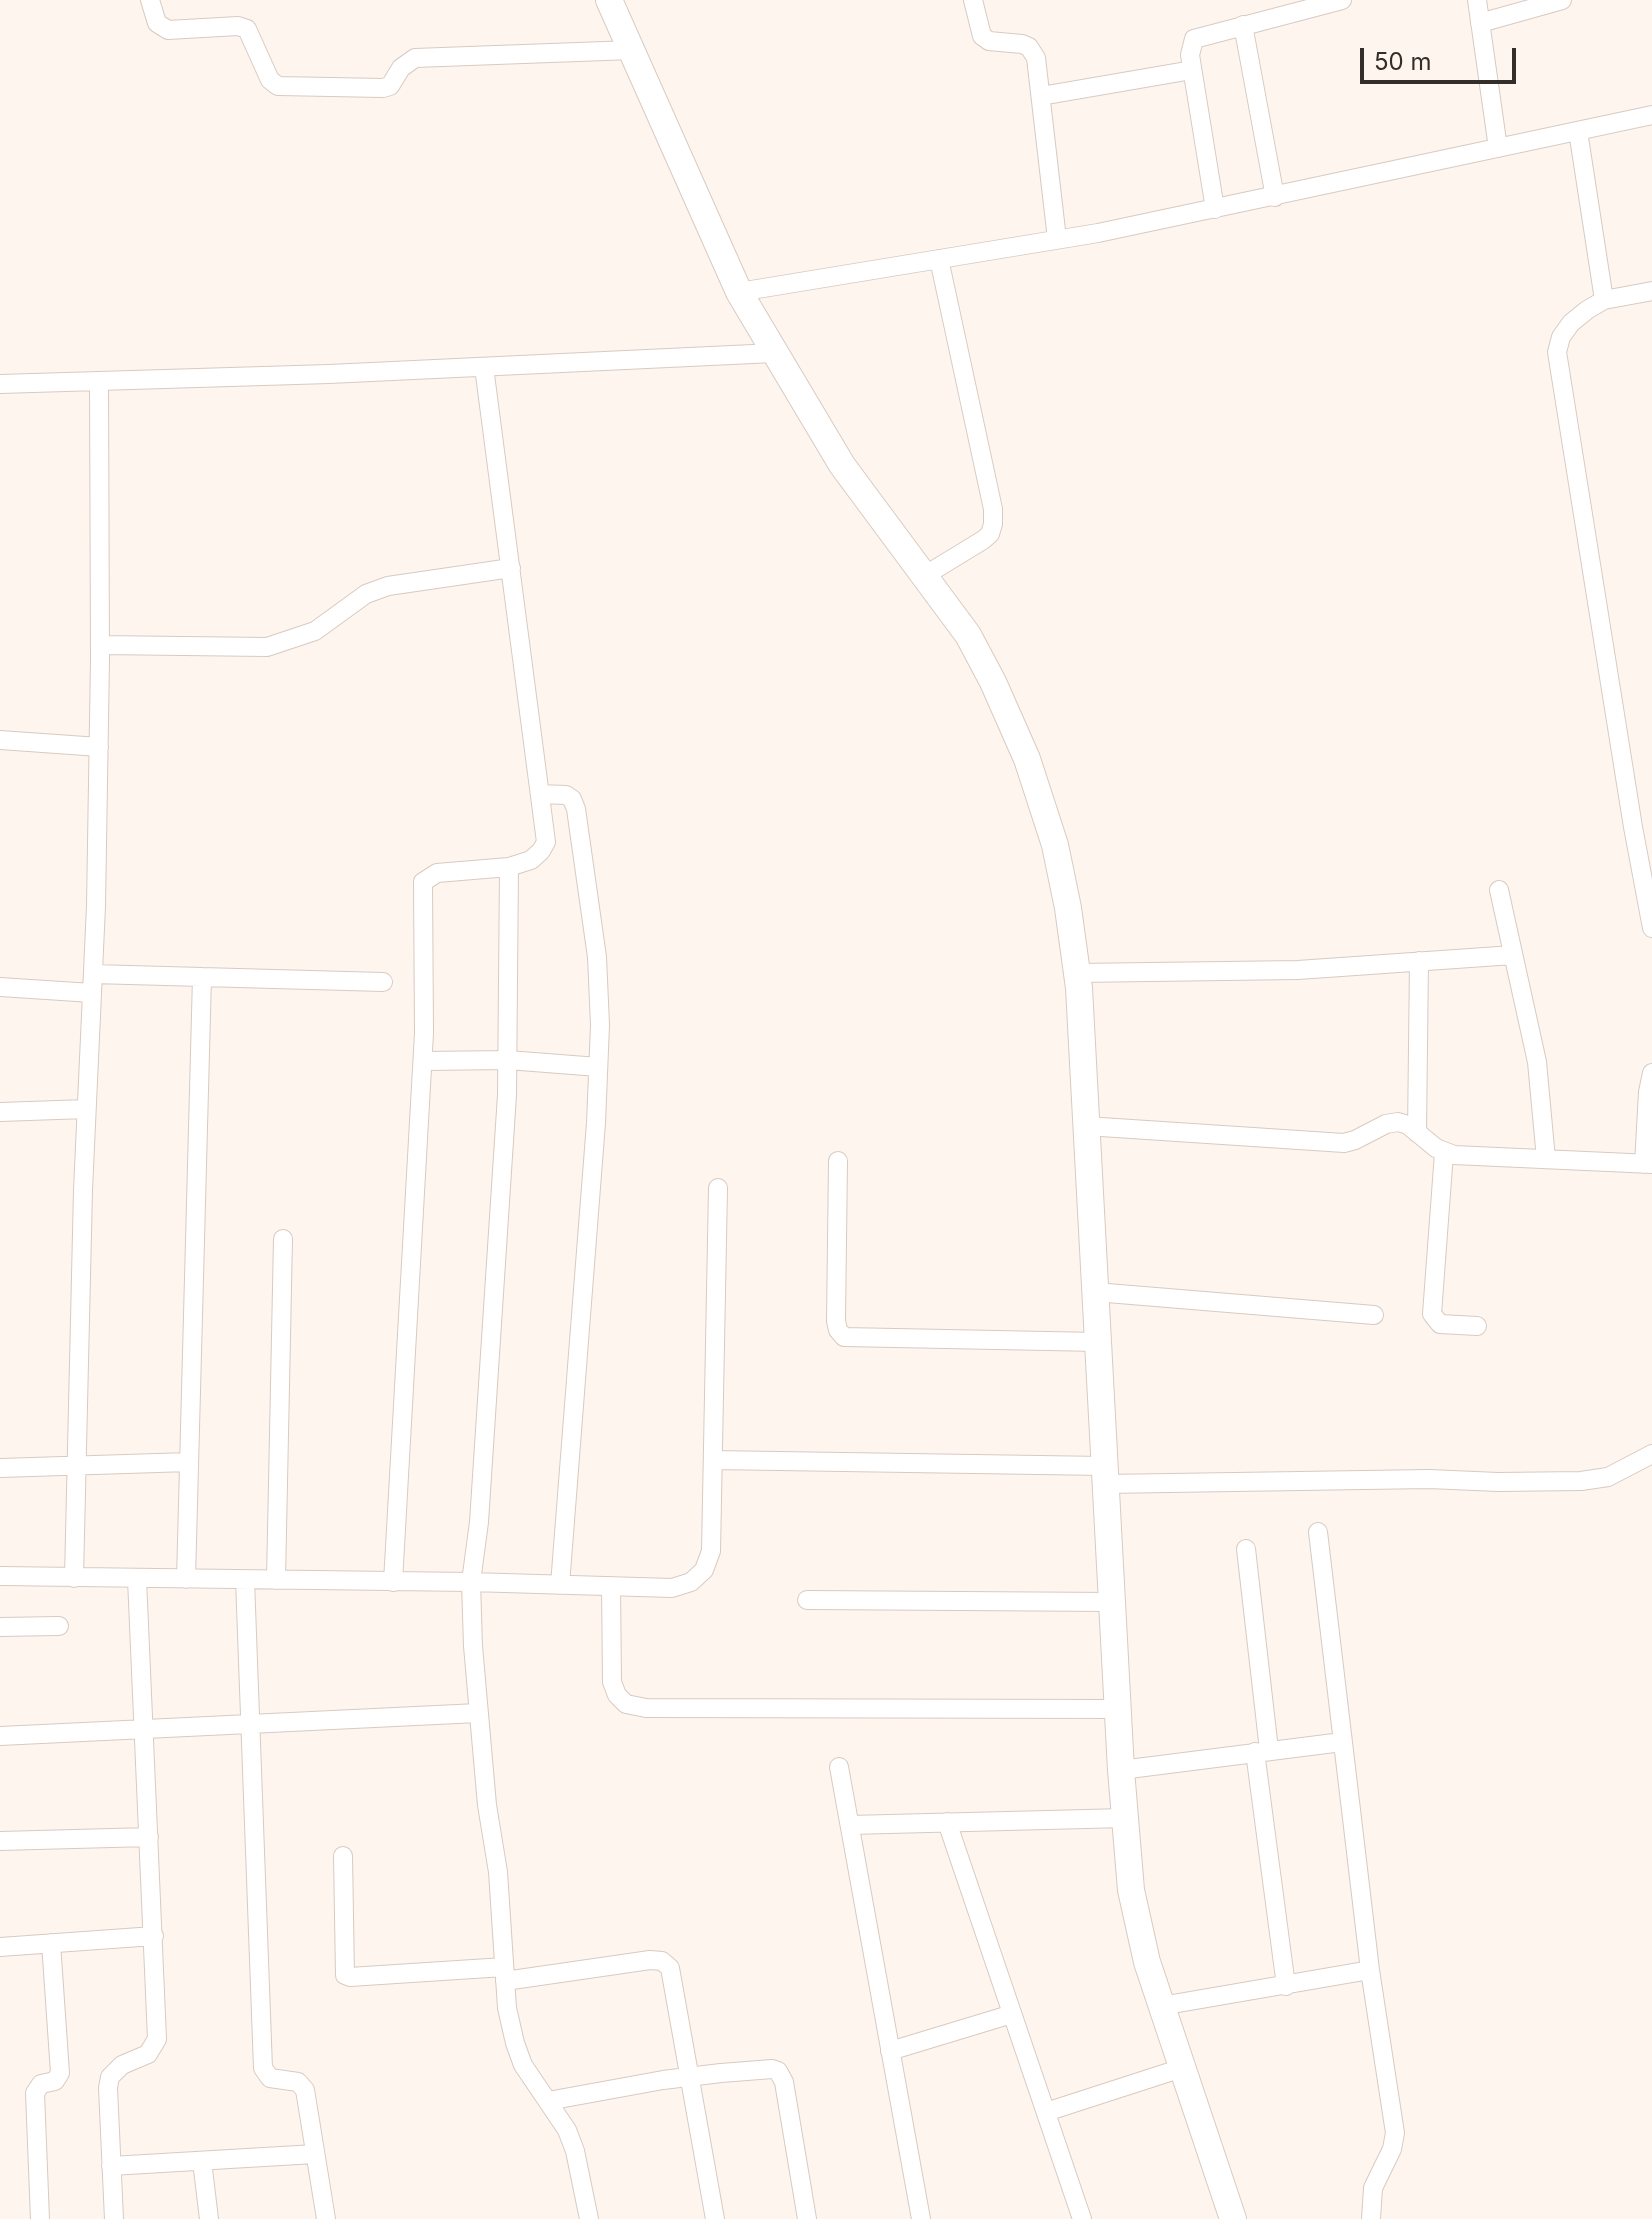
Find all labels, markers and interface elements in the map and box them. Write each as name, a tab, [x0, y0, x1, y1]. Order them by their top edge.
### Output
scale bar	[1364, 32, 1520, 82]
text: 50 m	[1374, 47, 1432, 76]

